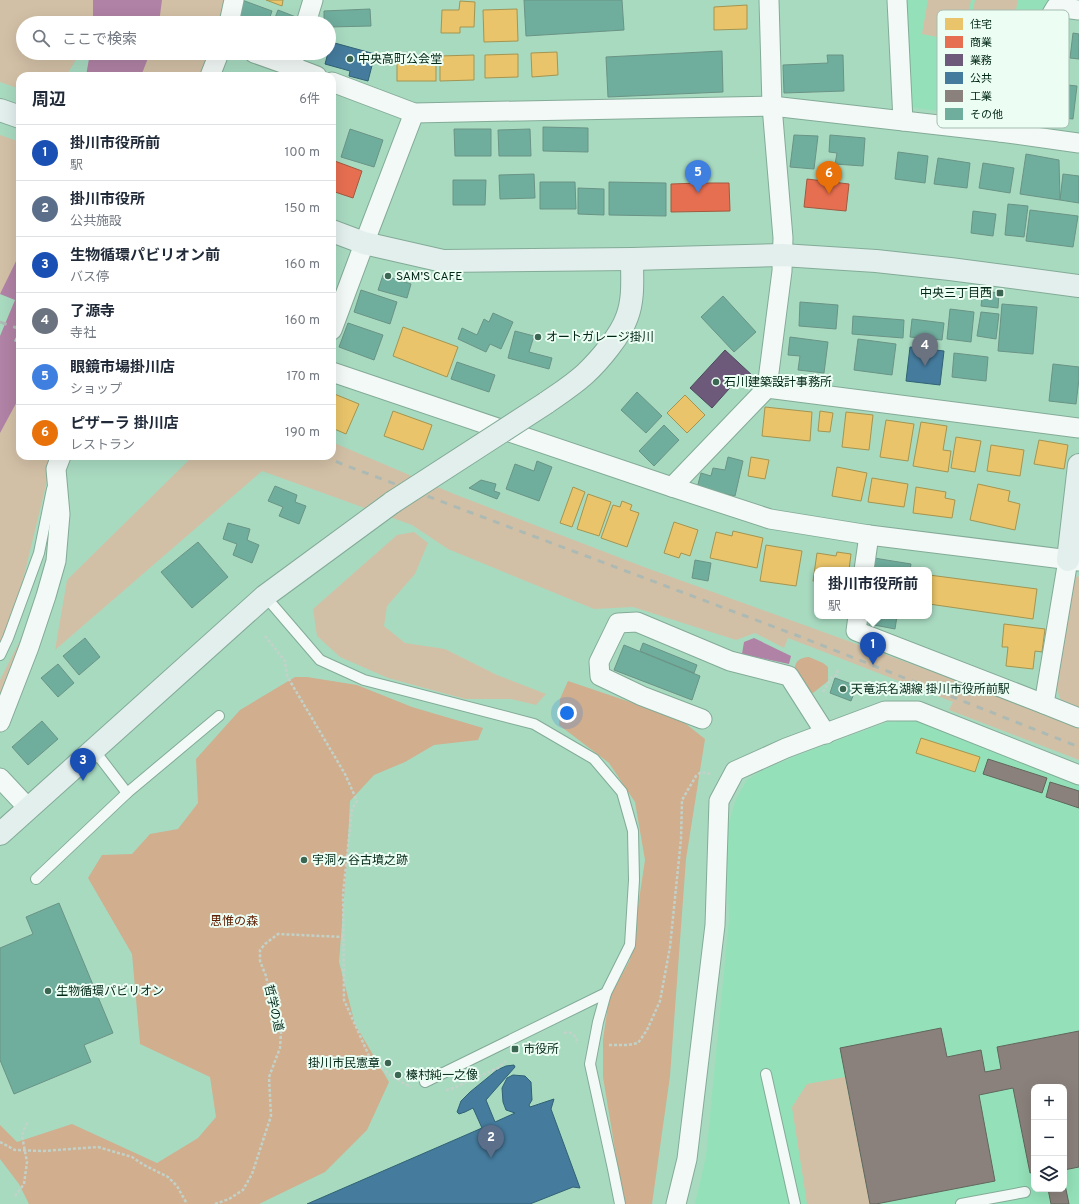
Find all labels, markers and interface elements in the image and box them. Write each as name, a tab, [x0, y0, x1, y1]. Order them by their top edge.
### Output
legend	[937, 10, 1069, 128]
search box	[16, 16, 336, 60]
text: 住宅	[970, 18, 992, 32]
icon: search	[30, 27, 52, 49]
text: ここで検索	[62, 31, 137, 50]
text: 商業	[970, 36, 992, 50]
place label: 中央高町公会堂	[358, 52, 442, 68]
marker: 中央高町公会堂	[345, 54, 355, 64]
text: 業務	[970, 54, 992, 68]
text: 公共	[970, 72, 992, 86]
text: 周辺	[32, 90, 66, 112]
text: 工業	[970, 90, 992, 104]
text: 6件	[299, 92, 320, 108]
text: その他	[970, 108, 1003, 122]
text: 掛川市役所前	[70, 135, 160, 154]
text: 1	[42, 145, 48, 161]
text: 100 m	[284, 145, 320, 161]
text: 駅	[70, 158, 83, 174]
pin: 5	[685, 160, 711, 193]
pin: 6	[816, 161, 842, 194]
text: 掛川市役所	[70, 191, 145, 210]
text: 2	[41, 201, 49, 217]
text: 150 m	[285, 201, 320, 217]
text: 公共施設	[70, 214, 122, 230]
text: 生物循環パビリオン前	[70, 247, 220, 266]
text: 3	[41, 257, 49, 273]
text: 160 m	[285, 257, 320, 273]
place label: SAM'S CAFE	[396, 269, 462, 285]
text: バス停	[70, 270, 109, 286]
marker: SAM'S CAFE	[383, 271, 393, 281]
place label: 中央三丁目西	[920, 286, 992, 302]
marker: 中央三丁目西	[995, 288, 1005, 298]
text: 了源寺	[70, 303, 115, 322]
text: 4	[41, 313, 49, 329]
text: 160 m	[285, 313, 320, 329]
text: 寺社	[70, 326, 96, 342]
place label: オートガレージ掛川	[546, 330, 654, 346]
marker: オートガレージ掛川	[533, 332, 543, 342]
pin: 4	[912, 333, 938, 366]
text: 眼鏡市場掛川店	[70, 359, 175, 378]
text: 5	[41, 369, 49, 385]
text: 170 m	[286, 369, 320, 385]
place label: 石川建築設計事務所	[724, 375, 832, 391]
marker: 石川建築設計事務所	[711, 377, 721, 387]
text: ショップ	[70, 382, 122, 398]
text: ピザーラ 掛川店	[70, 415, 179, 434]
text: 6	[41, 425, 49, 441]
text: 190 m	[285, 425, 320, 441]
text: レストラン	[70, 438, 135, 454]
popup	[814, 567, 932, 619]
text: 掛川市役所前	[828, 576, 918, 595]
text: 駅	[828, 599, 841, 615]
pin: 1	[860, 632, 886, 665]
place label: 天竜浜名湖線 掛川市役所前駅	[851, 682, 1010, 698]
marker: 天竜浜名湖線 掛川市役所前駅	[838, 684, 848, 694]
your location	[557, 703, 577, 723]
pin: 3	[70, 748, 96, 781]
place label: 宇洞ヶ谷古墳之跡	[312, 853, 408, 869]
marker: 宇洞ヶ谷古墳之跡	[299, 855, 309, 865]
park label: 思惟の森	[210, 914, 258, 930]
street label: 哲学の道	[260, 983, 286, 1033]
place label: 生物循環パビリオン	[56, 984, 164, 1000]
marker: 生物循環パビリオン	[43, 986, 53, 996]
place label: 市役所	[523, 1042, 559, 1058]
marker: 市役所	[510, 1044, 520, 1054]
place label: 掛川市民憲章	[308, 1056, 380, 1072]
marker: 掛川市民憲章	[383, 1058, 393, 1068]
place label: 榛村純一之像	[406, 1068, 478, 1084]
marker: 榛村純一之像	[393, 1070, 403, 1080]
map controls	[1031, 1084, 1067, 1192]
button: +	[1031, 1084, 1067, 1120]
button: −	[1031, 1120, 1067, 1156]
pin: 2	[478, 1125, 504, 1158]
button: layers	[1031, 1156, 1067, 1192]

